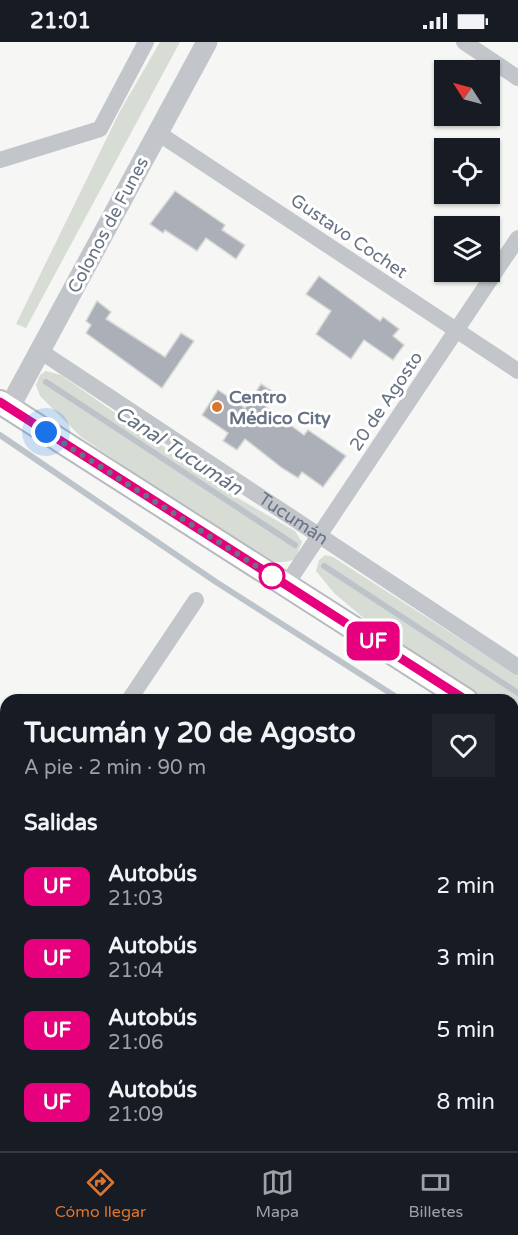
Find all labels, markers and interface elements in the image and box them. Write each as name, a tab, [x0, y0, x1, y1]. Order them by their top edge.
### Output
text: 21:01	[30, 8, 91, 34]
north arrow	[434, 60, 500, 126]
map controls	[434, 60, 500, 282]
button: locate	[434, 138, 500, 204]
street label: Colonos de Funes	[63, 153, 153, 297]
street label: Gustavo Cochet	[287, 189, 412, 283]
button: layers	[434, 216, 500, 282]
street label: 20 de Agosto	[345, 347, 427, 455]
place label: Centro Médico City	[229, 386, 331, 429]
marker: Centro Médico City	[210, 400, 224, 414]
water label: Canal Tucumán	[110, 401, 247, 501]
your location	[31, 417, 61, 447]
street label: Tucumán	[255, 488, 333, 550]
unlabelled marker	[259, 563, 285, 589]
line badge: UF	[346, 622, 400, 660]
text: UF	[359, 629, 387, 654]
button: heart	[432, 714, 495, 777]
text: Tucumán y 20 de Agosto	[24, 716, 356, 750]
text: A pie · 2 min · 90 m	[24, 756, 206, 780]
text: Salidas	[24, 810, 98, 836]
text: Autobús	[108, 861, 197, 887]
text: 2 min	[436, 873, 495, 899]
text: UF	[43, 874, 71, 899]
text: 21:03	[108, 887, 163, 911]
text: Autobús	[108, 933, 197, 959]
text: 3 min	[436, 945, 495, 971]
text: UF	[43, 946, 71, 971]
text: 21:04	[108, 959, 163, 983]
text: Autobús	[108, 1005, 197, 1031]
text: 5 min	[436, 1017, 495, 1043]
text: UF	[43, 1018, 71, 1043]
text: 21:06	[108, 1031, 163, 1055]
text: Autobús	[108, 1077, 197, 1103]
text: 8 min	[436, 1089, 495, 1115]
text: UF	[43, 1090, 71, 1115]
text: 21:09	[108, 1103, 163, 1127]
tab: Cómo llegar	[55, 1166, 146, 1222]
tab: Mapa	[256, 1166, 299, 1222]
tab: Billetes	[409, 1166, 463, 1222]

